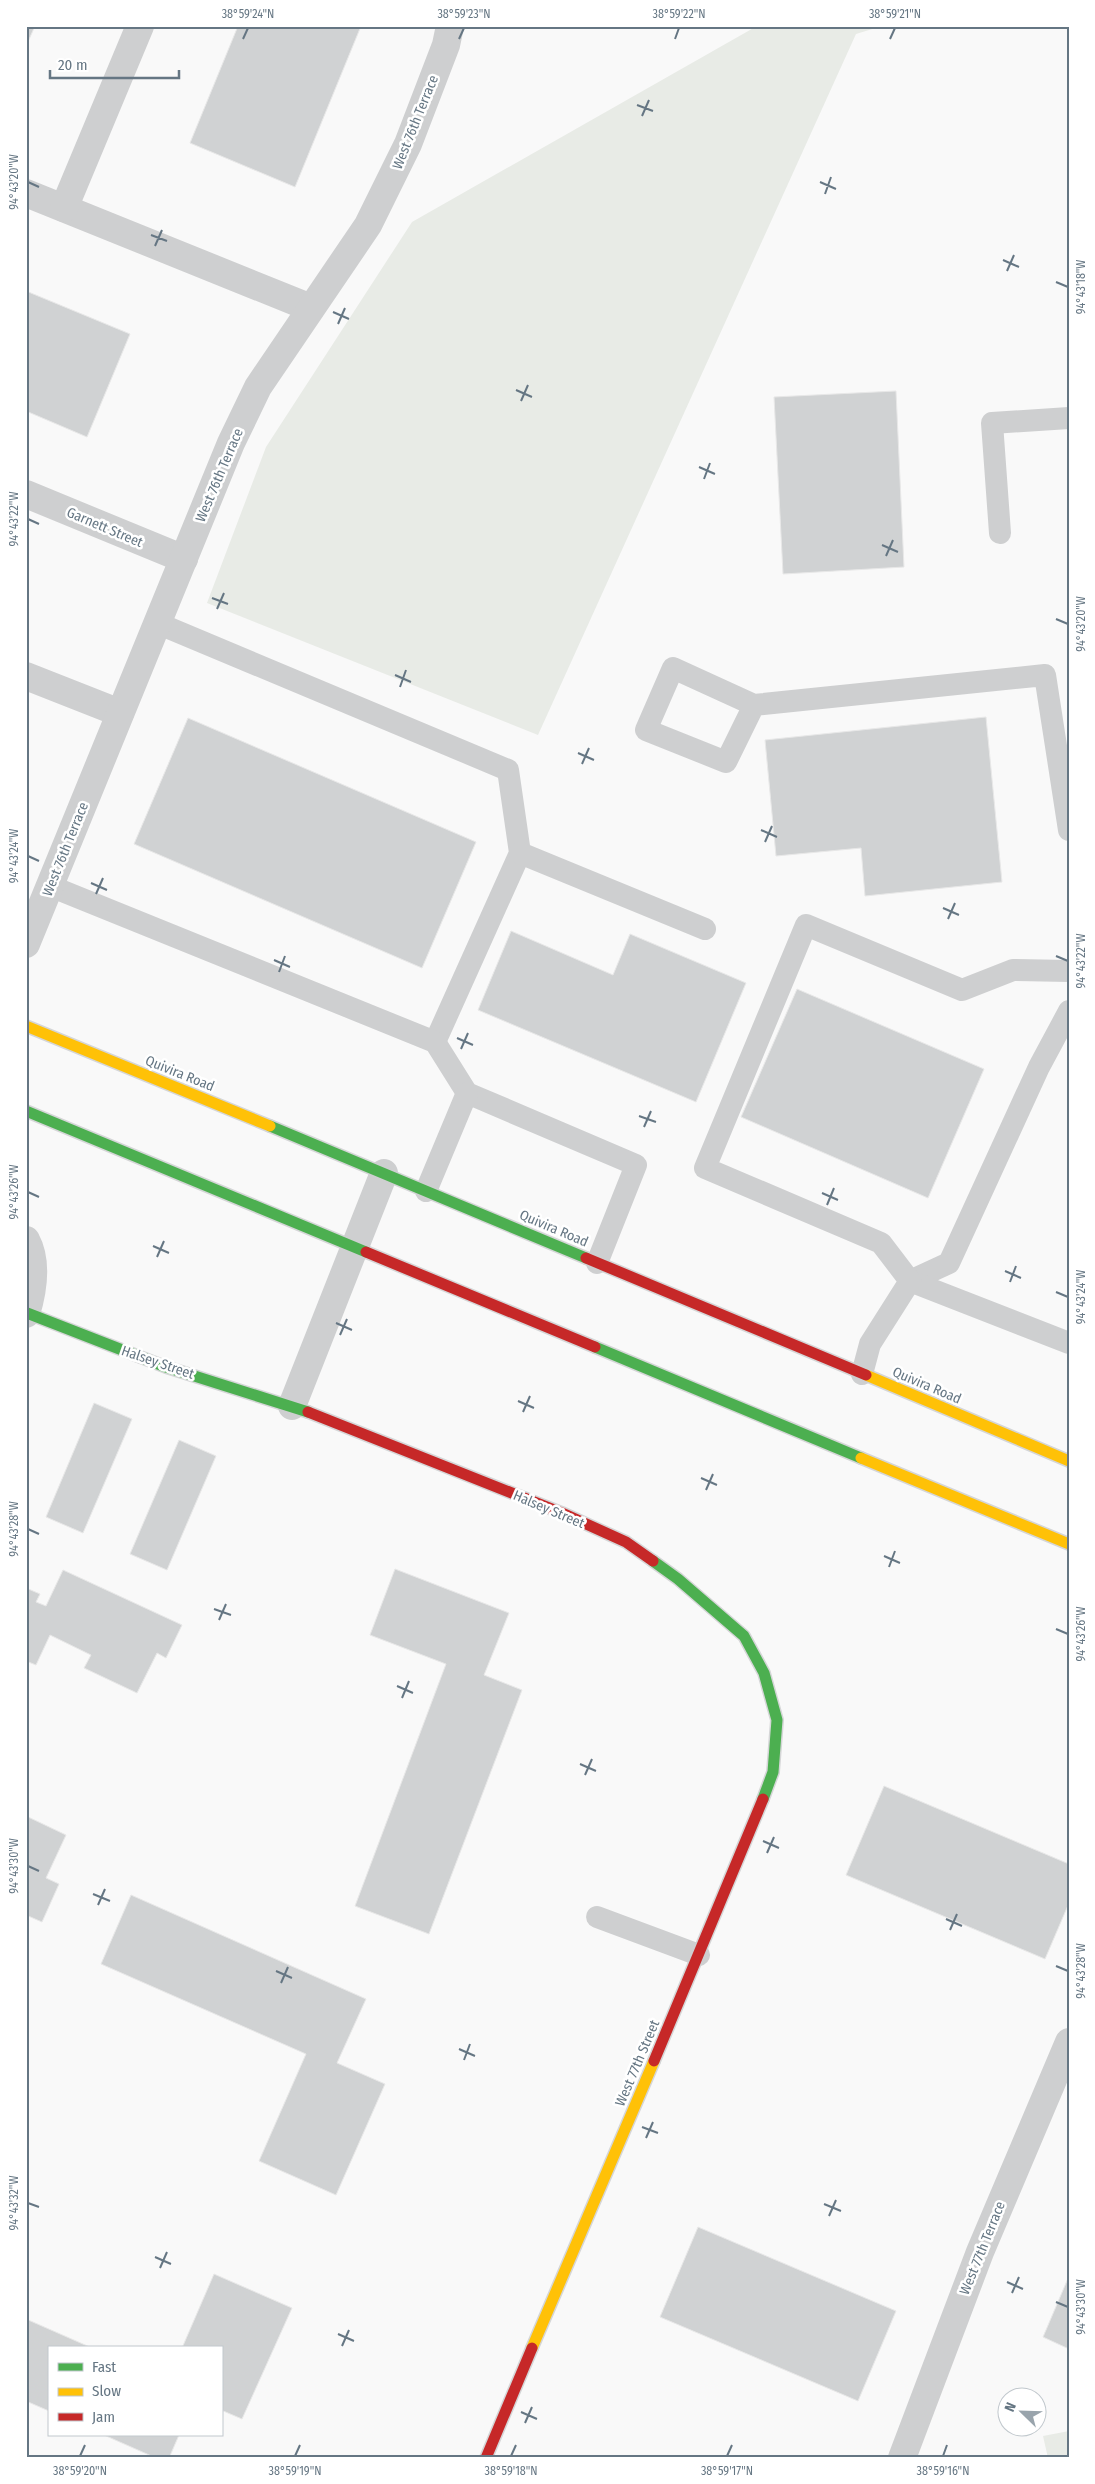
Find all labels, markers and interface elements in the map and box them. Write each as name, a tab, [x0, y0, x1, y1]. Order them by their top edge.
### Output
text: 38°59'24"N	[222, 7, 274, 21]
text: 38°59'23"N	[437, 7, 491, 21]
text: 38°59'22"N	[652, 7, 706, 21]
text: 38°59'21"N	[869, 7, 921, 21]
scale bar	[50, 48, 179, 80]
text: 20 m	[58, 56, 88, 74]
street label: West 76th Terrace	[389, 73, 442, 172]
text: 94°43'20"W	[7, 154, 21, 210]
text: 94°43'18"W	[1074, 260, 1088, 314]
street label: West 76th Terrace	[192, 426, 247, 525]
text: 94°43'22"W	[7, 492, 21, 546]
street label: Garnett Street	[64, 504, 146, 551]
text: 94°43'20"W	[1074, 596, 1088, 652]
street label: West 76th Terrace	[39, 800, 92, 899]
text: 94°43'24"W	[7, 829, 21, 883]
text: 94°43'22"W	[1074, 934, 1088, 988]
street label: Quivira Road	[143, 1052, 217, 1095]
text: 94°43'26"W	[7, 1164, 21, 1220]
street label: Quivira Road	[517, 1206, 591, 1251]
text: 94°43'24"W	[1074, 1270, 1088, 1324]
street label: Halsey Street	[119, 1342, 197, 1383]
street label: Quivira Road	[890, 1363, 964, 1408]
street label: Halsey Street	[511, 1487, 587, 1532]
text: 94°43'28"W	[7, 1501, 21, 1557]
text: 94°43'26"W	[1074, 1606, 1088, 1662]
text: 94°43'30"W	[7, 1838, 21, 1894]
text: 94°43'28"W	[1074, 1943, 1088, 1999]
street label: West 77th Street	[612, 2017, 663, 2109]
text: 94°43'32"W	[7, 2176, 21, 2230]
street label: West 77th Terrace	[956, 2199, 1009, 2297]
text: 94°43'30"W	[1074, 2279, 1088, 2335]
legend	[48, 2346, 222, 2436]
text: Fast	[92, 2358, 116, 2376]
text: Slow	[92, 2382, 121, 2400]
north arrow	[998, 2386, 1048, 2436]
text: N	[1001, 2400, 1020, 2414]
text: Jam	[92, 2408, 115, 2426]
text: 38°59'20"N	[53, 2464, 107, 2478]
text: 38°59'19"N	[269, 2464, 321, 2478]
text: 38°59'18"N	[485, 2464, 537, 2478]
text: 38°59'17"N	[701, 2464, 753, 2478]
text: 38°59'16"N	[917, 2464, 969, 2478]

